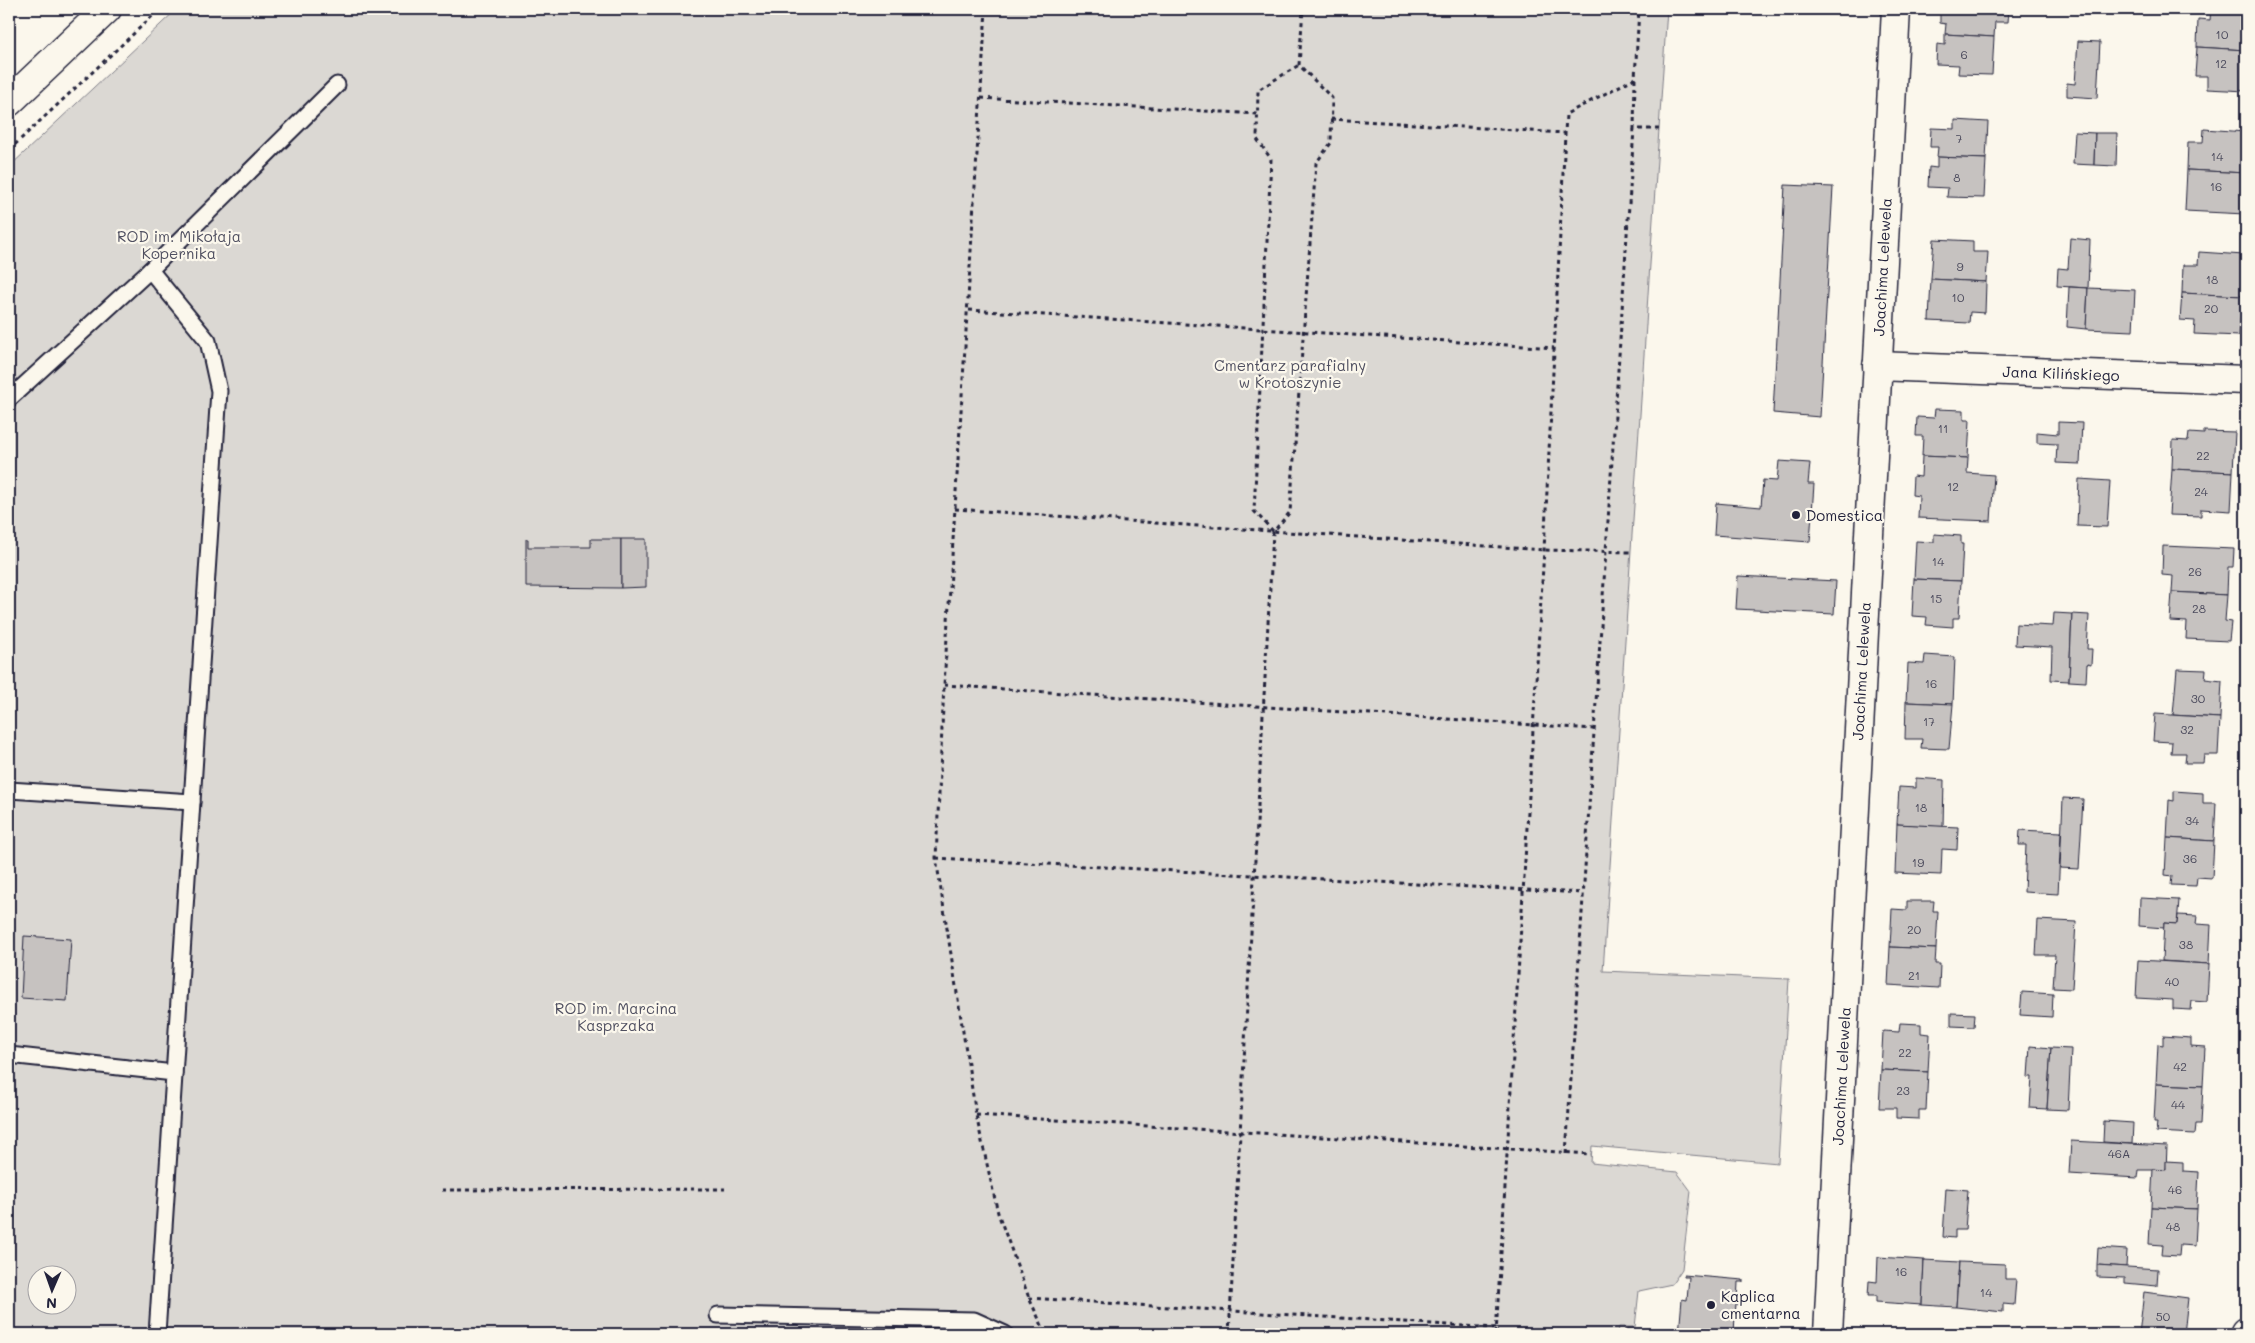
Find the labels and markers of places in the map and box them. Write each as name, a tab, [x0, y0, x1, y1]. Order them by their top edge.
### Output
place label: Domestica	[1806, 505, 1883, 525]
marker: Domestica	[1790, 509, 1802, 521]
place label: Kaplica cmentarna	[1721, 1286, 1801, 1323]
marker: Kaplica cmentarna	[1705, 1299, 1717, 1311]

